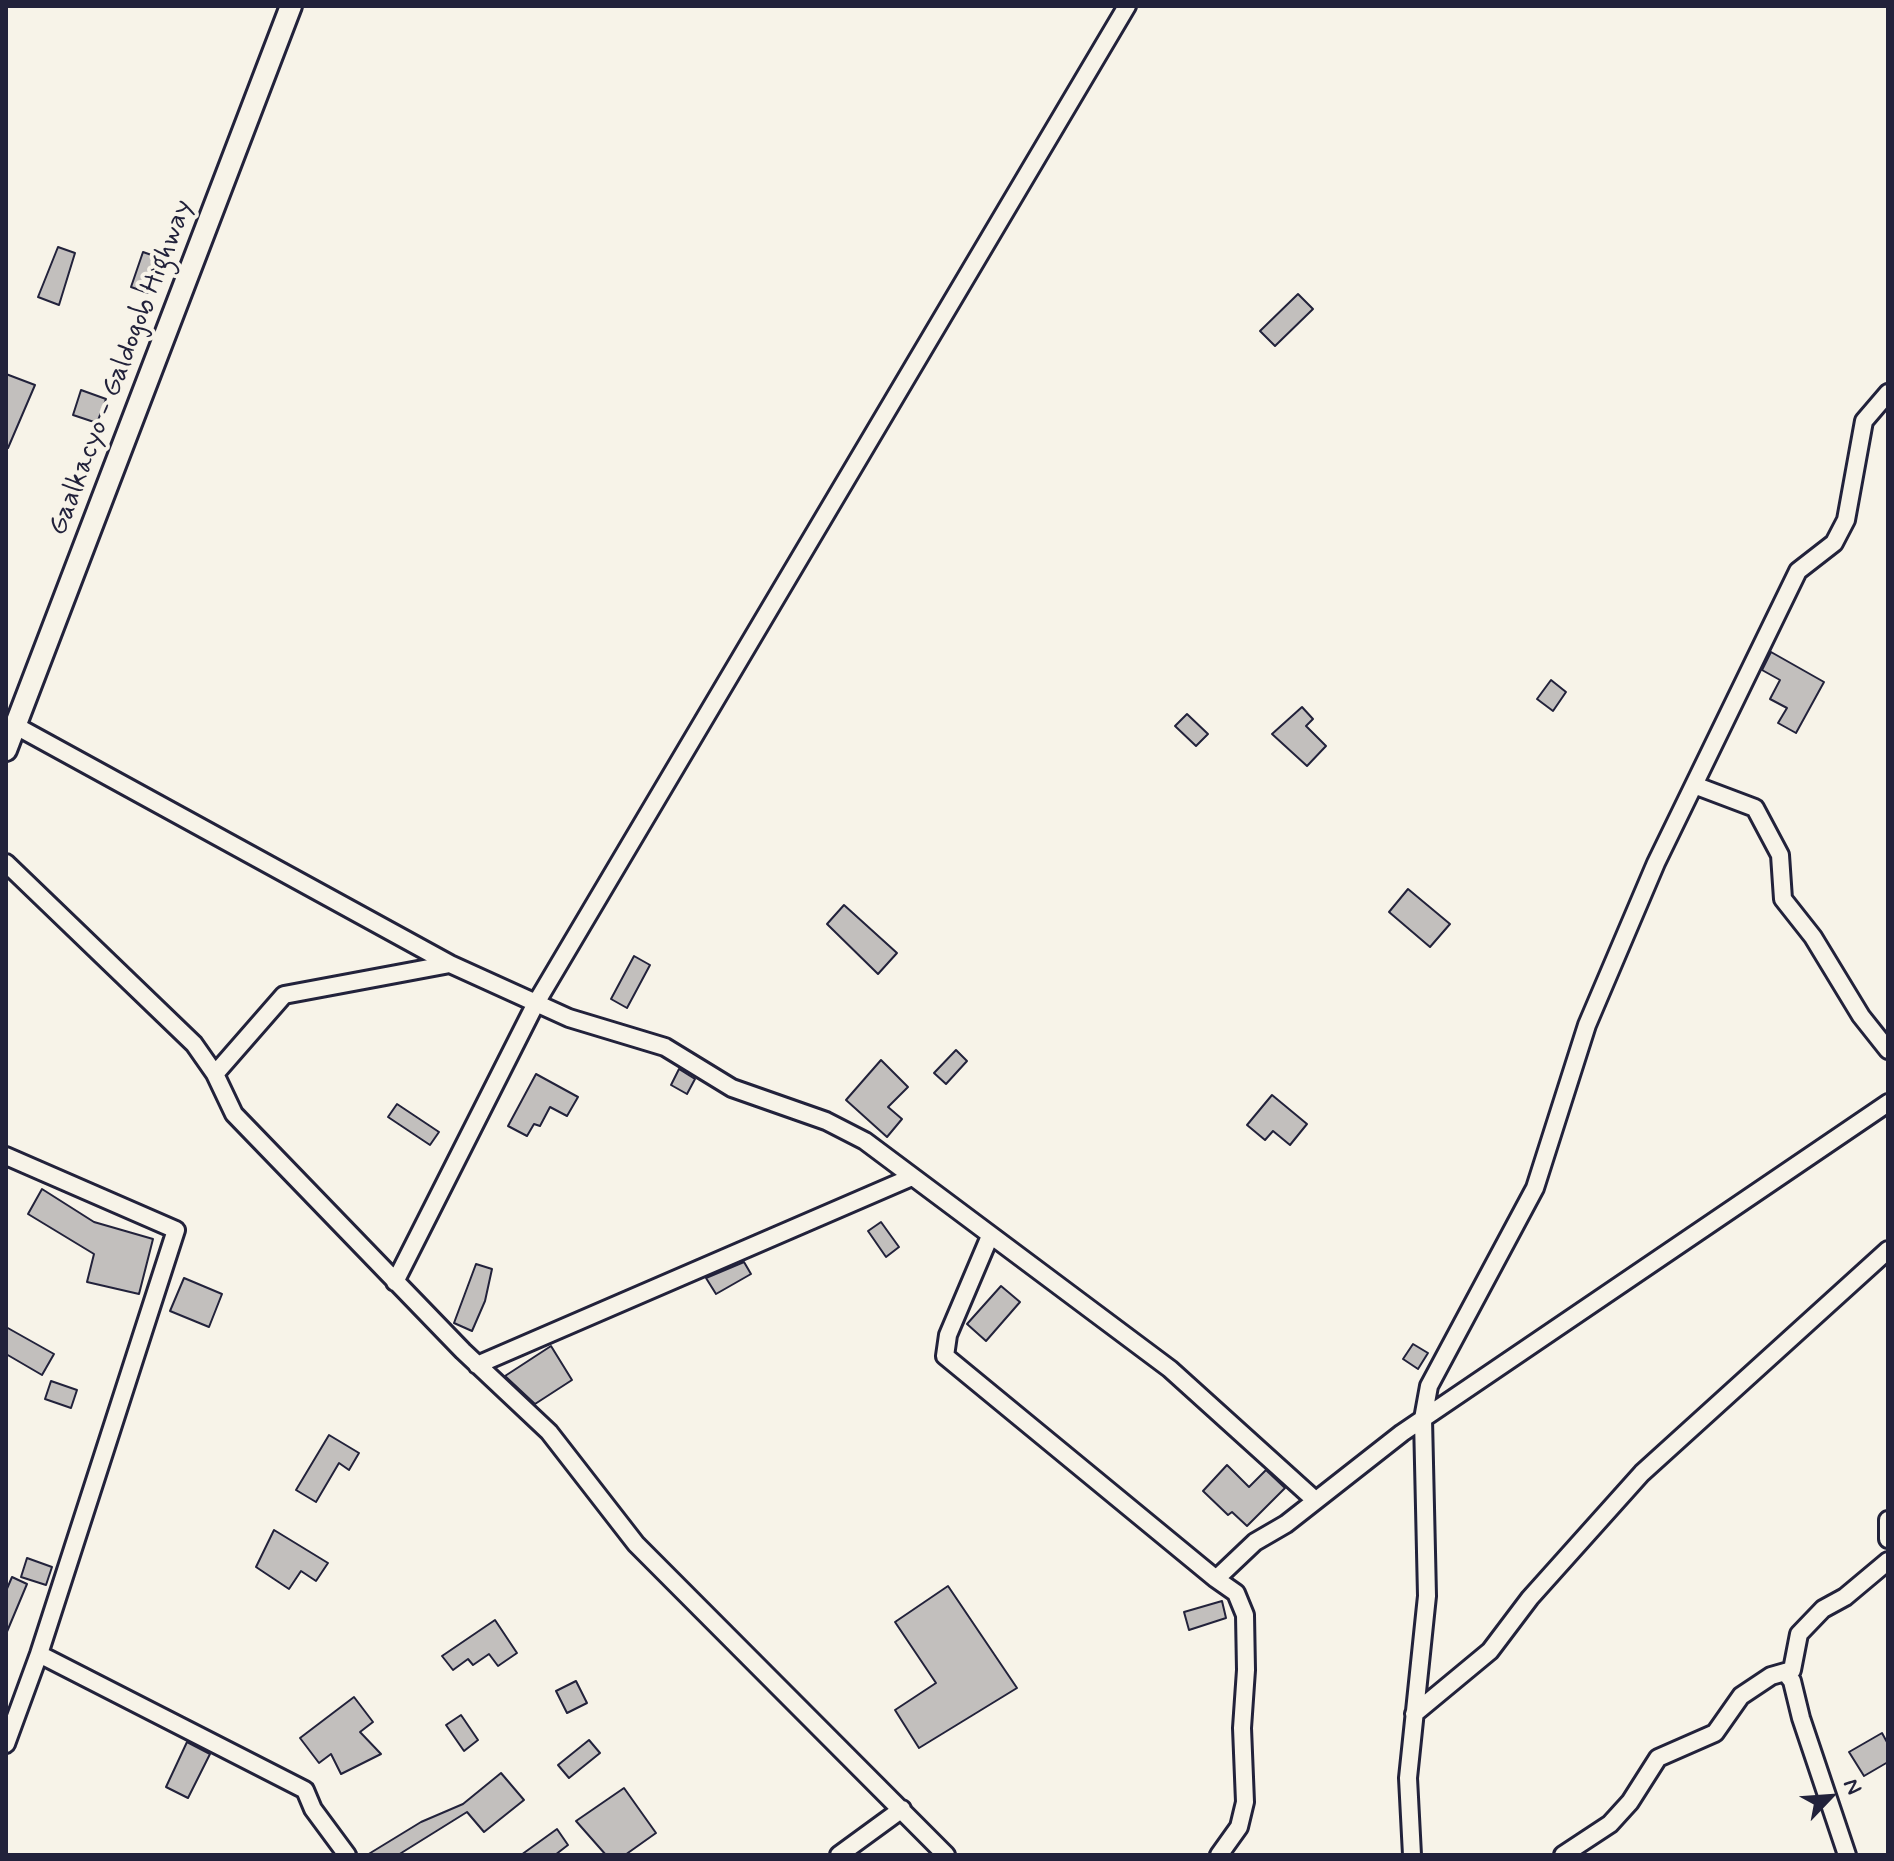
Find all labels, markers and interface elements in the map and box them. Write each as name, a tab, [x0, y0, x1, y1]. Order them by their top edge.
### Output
street label: Gaalkacyo - Galdogob Highway	[42, 195, 202, 541]
north arrow	[1790, 1757, 1870, 1837]
text: N	[1836, 1774, 1868, 1799]

